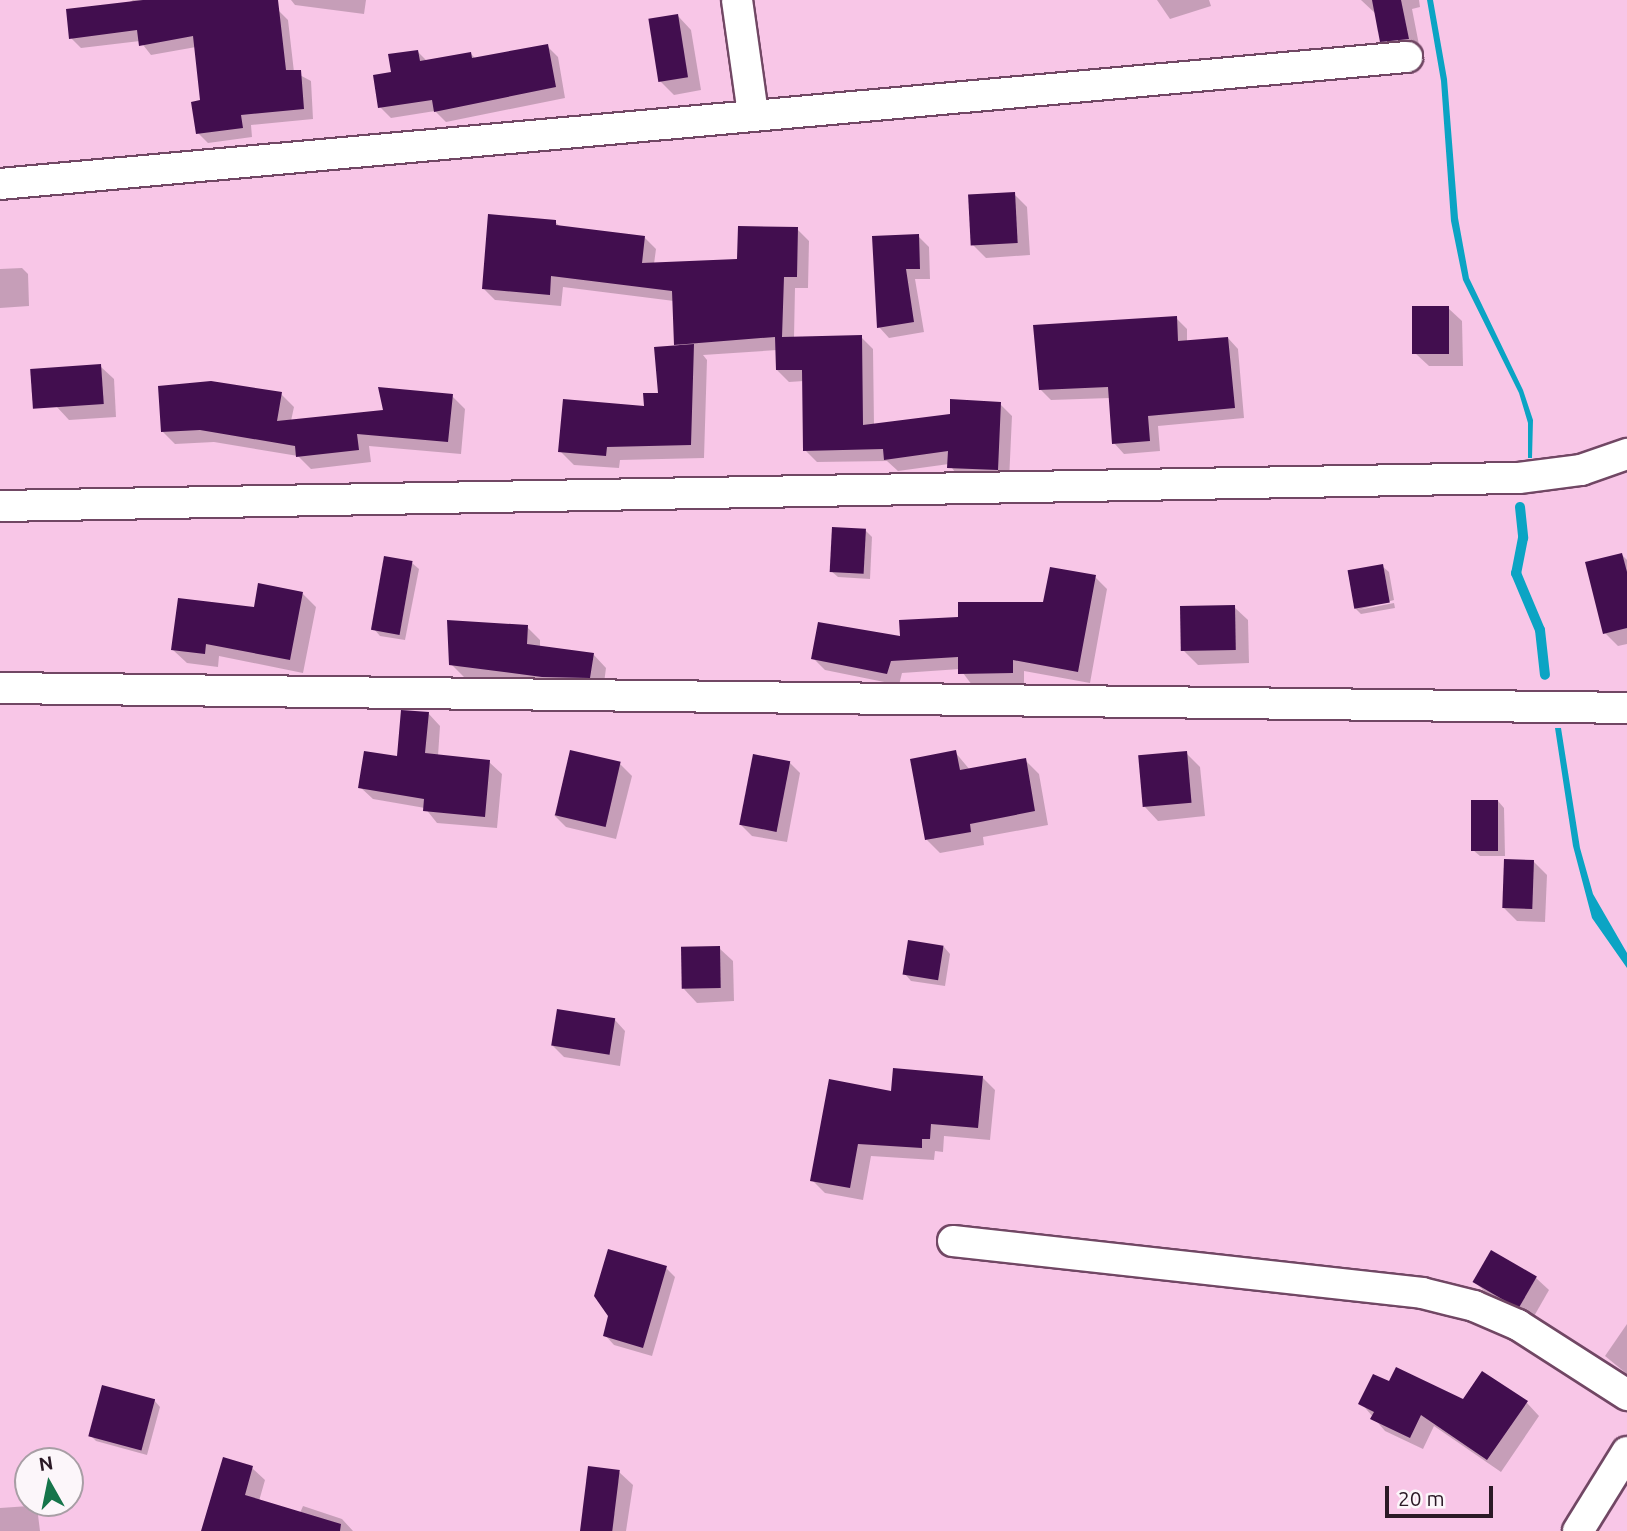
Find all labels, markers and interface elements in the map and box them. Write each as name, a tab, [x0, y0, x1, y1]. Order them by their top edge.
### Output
north arrow	[14, 1447, 84, 1517]
text: N	[37, 1451, 55, 1475]
scale bar	[1389, 1472, 1498, 1516]
text: 20 m	[1398, 1486, 1445, 1510]

